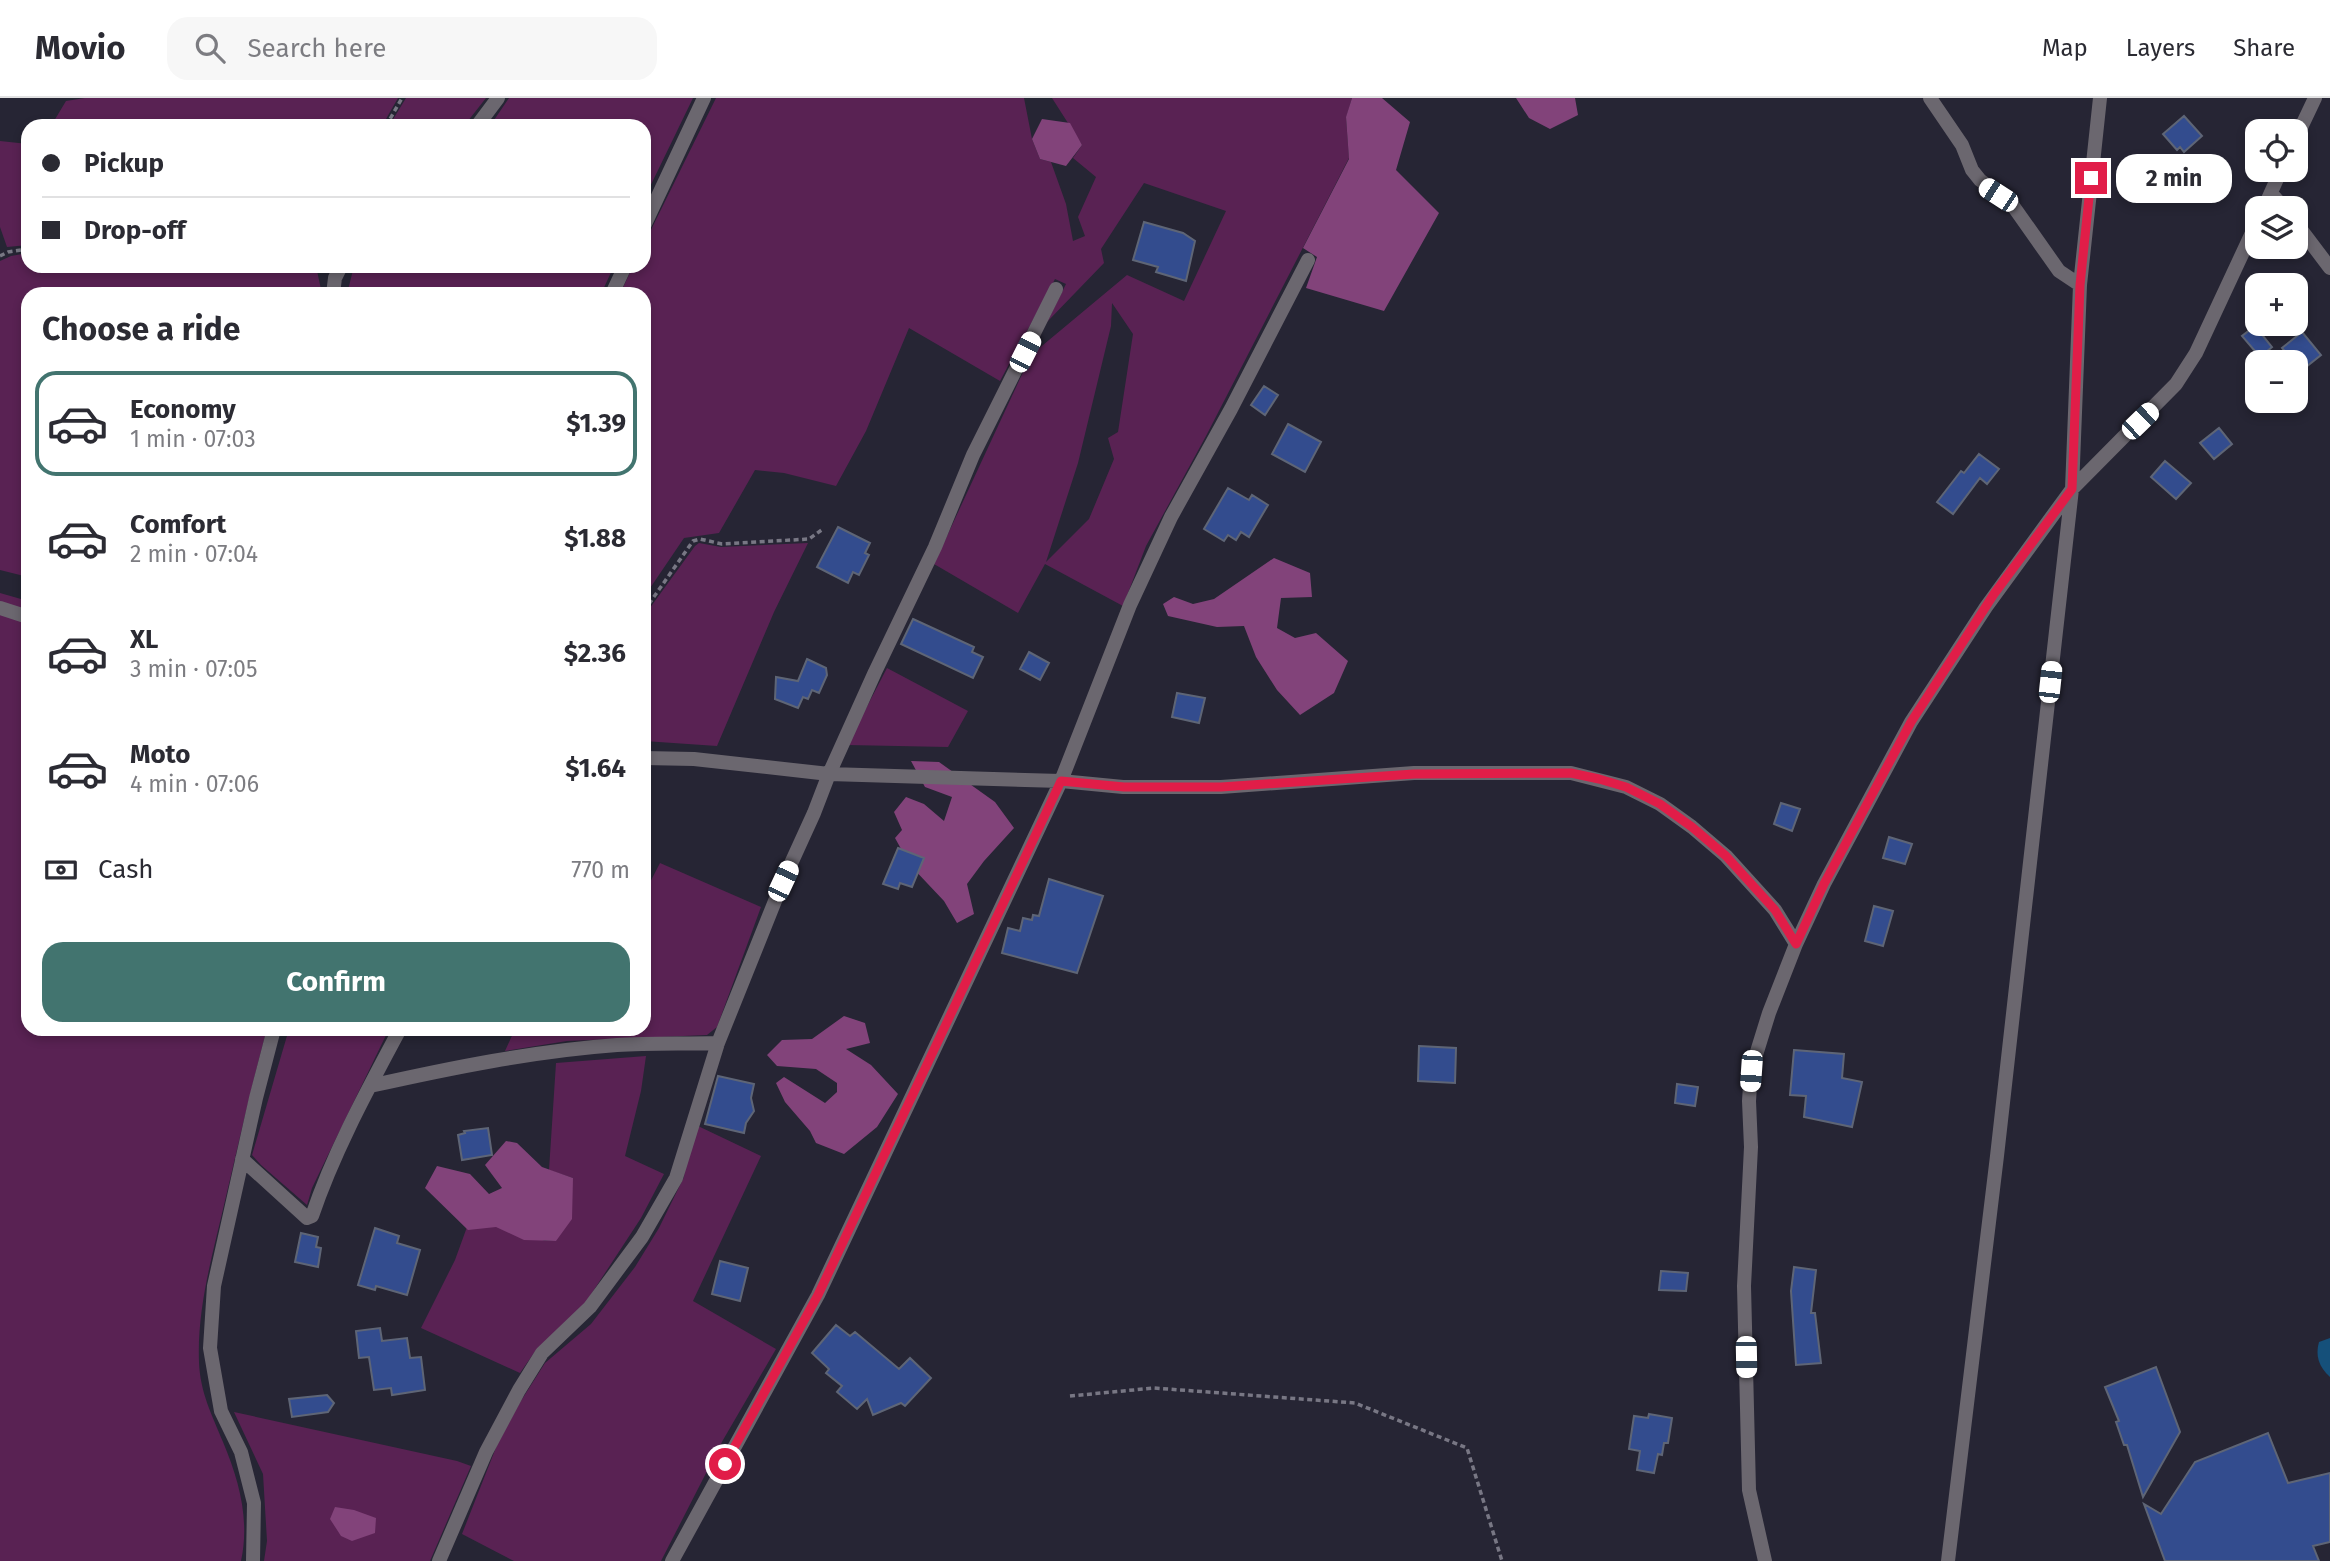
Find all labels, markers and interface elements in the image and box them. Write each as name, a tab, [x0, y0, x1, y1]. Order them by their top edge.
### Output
search box	[167, 17, 657, 80]
text: Movio	[35, 28, 125, 68]
icon: search	[191, 29, 229, 67]
text: Search here	[247, 33, 386, 64]
text: Map	[2042, 34, 2088, 62]
text: Layers	[2126, 34, 2195, 62]
text: Share	[2233, 34, 2295, 62]
map controls	[2245, 119, 2308, 413]
button: locate	[2245, 119, 2308, 182]
text: Pickup	[84, 148, 164, 179]
callout: 2 min	[2116, 154, 2231, 202]
route end	[2075, 162, 2107, 194]
text: 2 min	[2146, 164, 2202, 192]
car	[1975, 175, 2022, 215]
button: layers	[2245, 196, 2308, 259]
text: Drop-off	[84, 215, 186, 246]
button: +	[2245, 273, 2308, 336]
text: Choose a ride	[42, 310, 240, 348]
car	[1007, 329, 1044, 375]
button: −	[2245, 350, 2308, 413]
icon: car	[46, 392, 109, 455]
text: Economy	[130, 394, 236, 425]
car	[2118, 399, 2163, 443]
text: $1.39	[566, 408, 626, 439]
text: 1 min · 07:03	[130, 425, 256, 453]
icon: car	[46, 507, 109, 570]
text: Comfort	[130, 509, 226, 540]
text: $1.88	[564, 523, 626, 554]
text: 2 min · 07:04	[130, 540, 258, 568]
icon: car	[46, 622, 109, 685]
text: XL	[130, 624, 158, 655]
text: $2.36	[564, 638, 626, 669]
text: 3 min · 07:05	[130, 655, 257, 683]
car	[2038, 660, 2063, 704]
icon: car	[46, 737, 109, 800]
text: Moto	[130, 739, 190, 770]
text: $1.64	[565, 753, 626, 784]
text: 4 min · 07:06	[130, 770, 259, 798]
icon: cash	[42, 851, 80, 889]
text: Cash	[98, 854, 154, 885]
text: 770 m	[571, 856, 630, 884]
car	[765, 858, 802, 904]
button: Confirm	[42, 942, 630, 1022]
car	[1740, 1049, 1763, 1093]
car	[1736, 1336, 1757, 1378]
route start	[709, 1448, 741, 1480]

